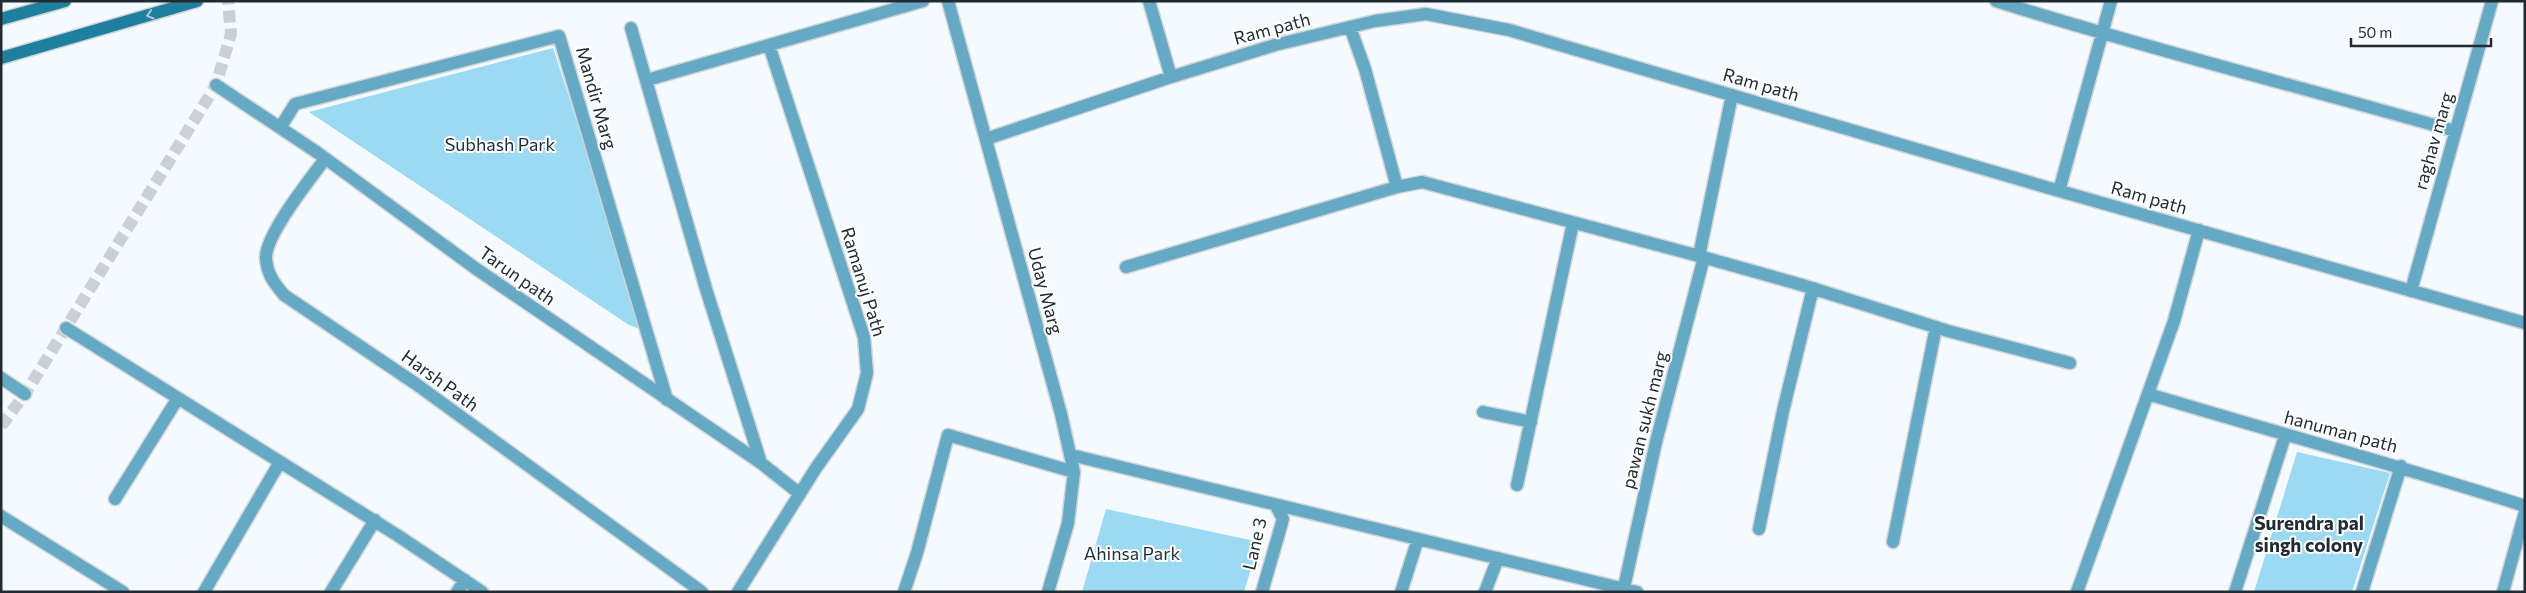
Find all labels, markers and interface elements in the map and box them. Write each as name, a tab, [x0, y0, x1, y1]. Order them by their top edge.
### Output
street label: Ram path	[1231, 7, 1312, 49]
one-way arrow	[146, 9, 154, 19]
scale bar	[2351, 15, 2491, 47]
text: 50 m	[2358, 23, 2392, 41]
street label: Mandir Marg	[572, 44, 622, 152]
street label: Ram path	[1721, 63, 1802, 105]
street label: raghav marg	[2409, 89, 2458, 192]
park label: Subhash Park	[445, 133, 556, 155]
street label: Ram path	[2109, 176, 2190, 218]
street label: Ramanuj Path	[837, 224, 891, 339]
street label: Tarun path	[475, 241, 560, 309]
street label: Uday Marg	[1024, 245, 1068, 337]
street label: Harsh Path	[398, 345, 484, 416]
street label: pawan sukh marg	[1616, 348, 1672, 491]
street label: hanuman path	[2282, 405, 2400, 457]
district label: Surendra pal singh colony	[2254, 511, 2364, 556]
street label: Lane 3	[1237, 515, 1271, 572]
park label: Ahinsa Park	[1084, 542, 1180, 564]

